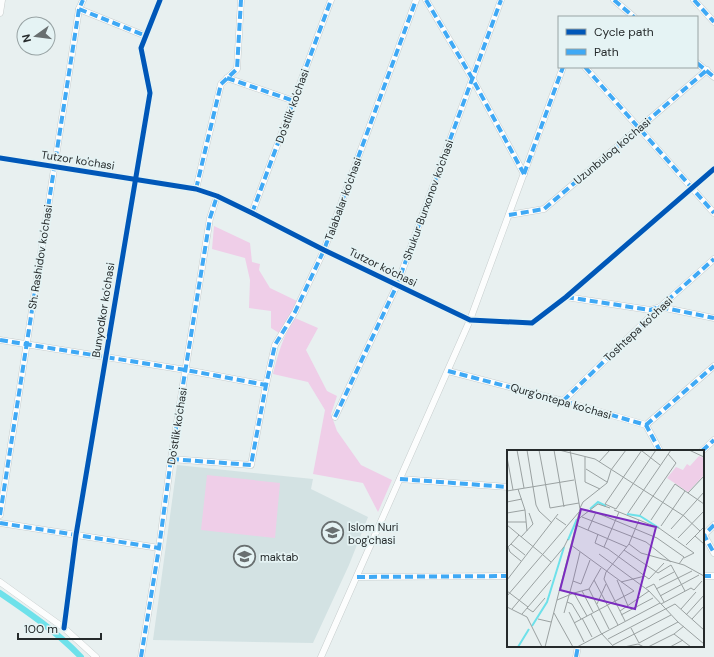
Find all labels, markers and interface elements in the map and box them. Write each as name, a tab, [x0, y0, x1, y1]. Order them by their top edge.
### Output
north arrow	[16, 16, 56, 56]
legend	[558, 16, 698, 68]
text: Cycle path	[594, 24, 654, 40]
text: N	[19, 33, 34, 44]
text: Path	[594, 44, 619, 60]
street label: Do'stlik ko'chasi	[272, 67, 312, 145]
street label: Uzunbuloq ko'chasi	[571, 115, 653, 187]
street label: Shukur Burxonov ko'chasi	[400, 138, 456, 262]
street label: Tutzor ko'chasi	[40, 147, 116, 173]
street label: Talabalar ko'chasi	[321, 156, 365, 242]
street label: Sh. Rashidov ko'chasi	[25, 204, 55, 310]
street label: Tutzor ko'chasi	[347, 244, 419, 290]
street label: Bunyodkor ko'chasi	[89, 261, 117, 359]
street label: Toshtepa ko'chasi	[601, 294, 675, 364]
street label: Qurg'ontepa ko'chasi	[509, 380, 613, 422]
street label: Do'stlik ko'chasi	[164, 387, 190, 465]
inset map	[507, 450, 704, 647]
school or university icon: Islom Nuri bog'chasi	[319, 520, 345, 546]
place label: Islom Nuri bog'chasi	[348, 520, 398, 547]
school or university icon: maktab	[231, 544, 257, 570]
place label: maktab	[260, 550, 299, 564]
scale bar	[18, 615, 101, 641]
text: 100 m	[24, 621, 58, 637]

